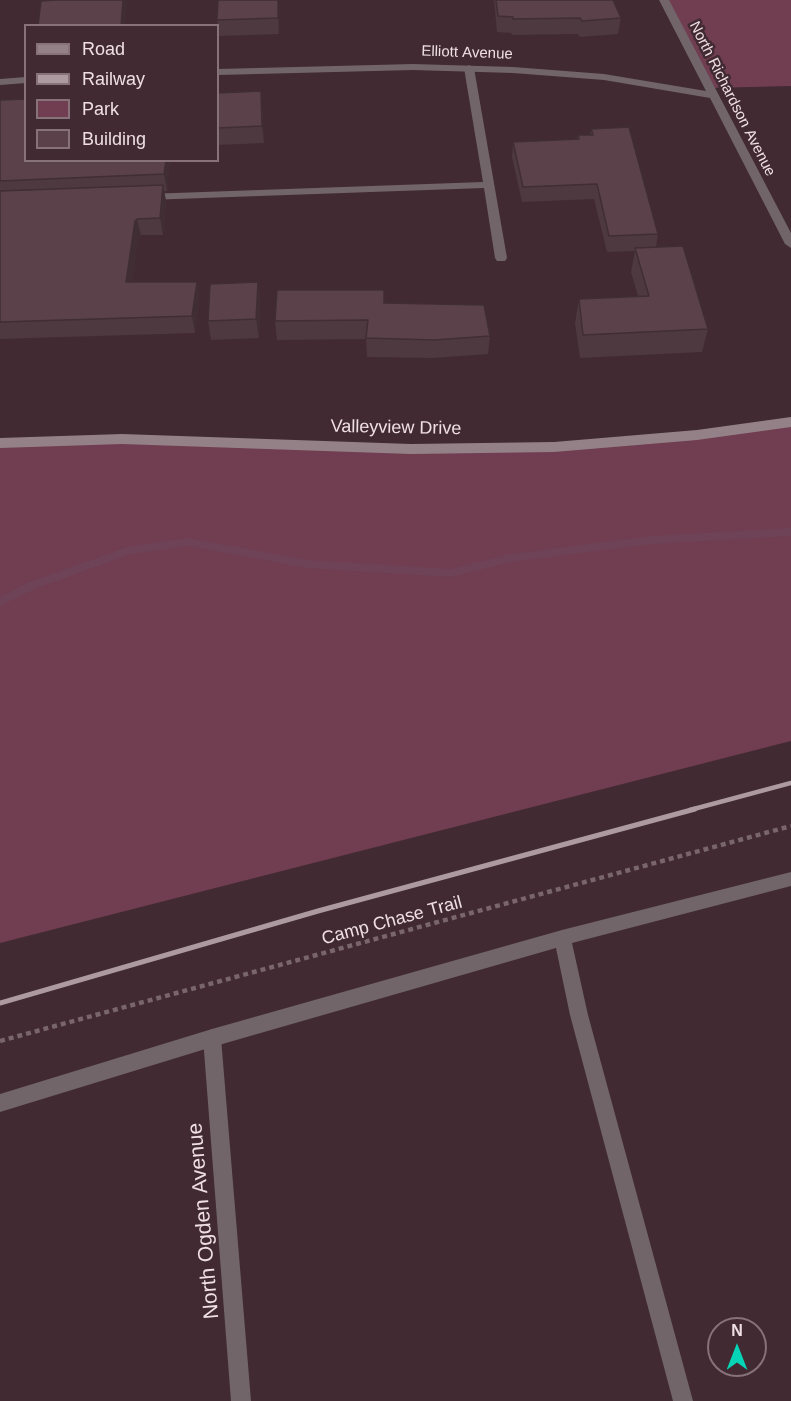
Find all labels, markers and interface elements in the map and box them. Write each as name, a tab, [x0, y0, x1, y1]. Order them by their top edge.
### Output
street label: North Richardson Avenue	[685, 19, 779, 179]
legend	[24, 24, 219, 162]
text: Road	[82, 39, 125, 59]
street label: Elliott Avenue	[421, 42, 513, 64]
text: Railway	[82, 69, 145, 89]
text: Park	[82, 99, 119, 119]
text: Building	[82, 129, 146, 149]
street label: Valleyview Drive	[330, 416, 462, 440]
street label: Camp Chase Trail	[319, 892, 465, 950]
street label: North Ogden Avenue	[183, 1122, 225, 1320]
north arrow	[707, 1317, 767, 1377]
text: N	[731, 1322, 743, 1339]

